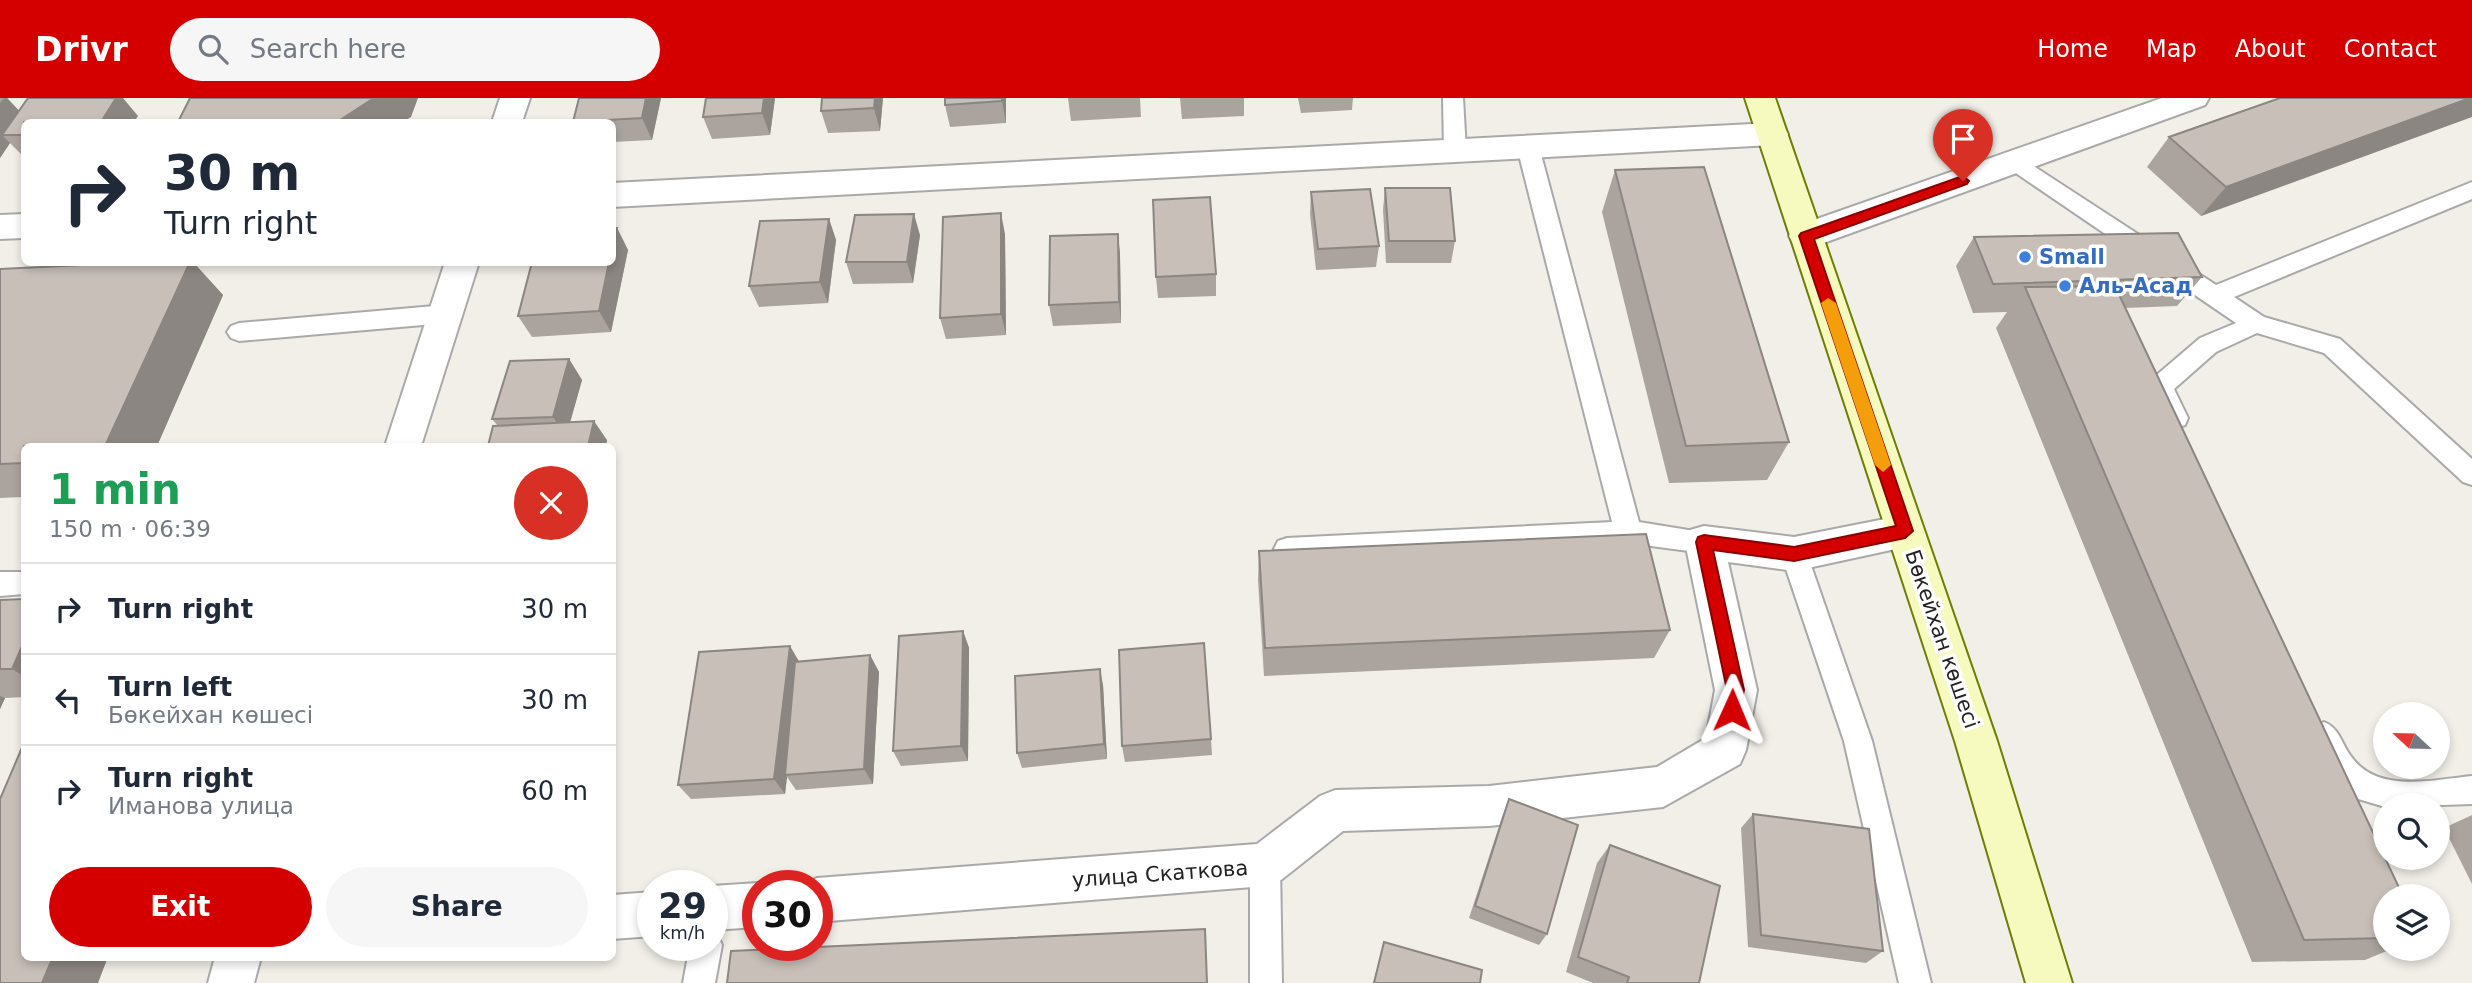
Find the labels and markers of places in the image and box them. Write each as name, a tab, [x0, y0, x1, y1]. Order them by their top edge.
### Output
pin	[1933, 109, 1993, 181]
place label: Small	[2039, 245, 2105, 269]
marker: Small	[2017, 249, 2033, 265]
place label: Аль-Асад	[2079, 274, 2192, 298]
marker: Аль-Асад	[2057, 278, 2073, 294]

